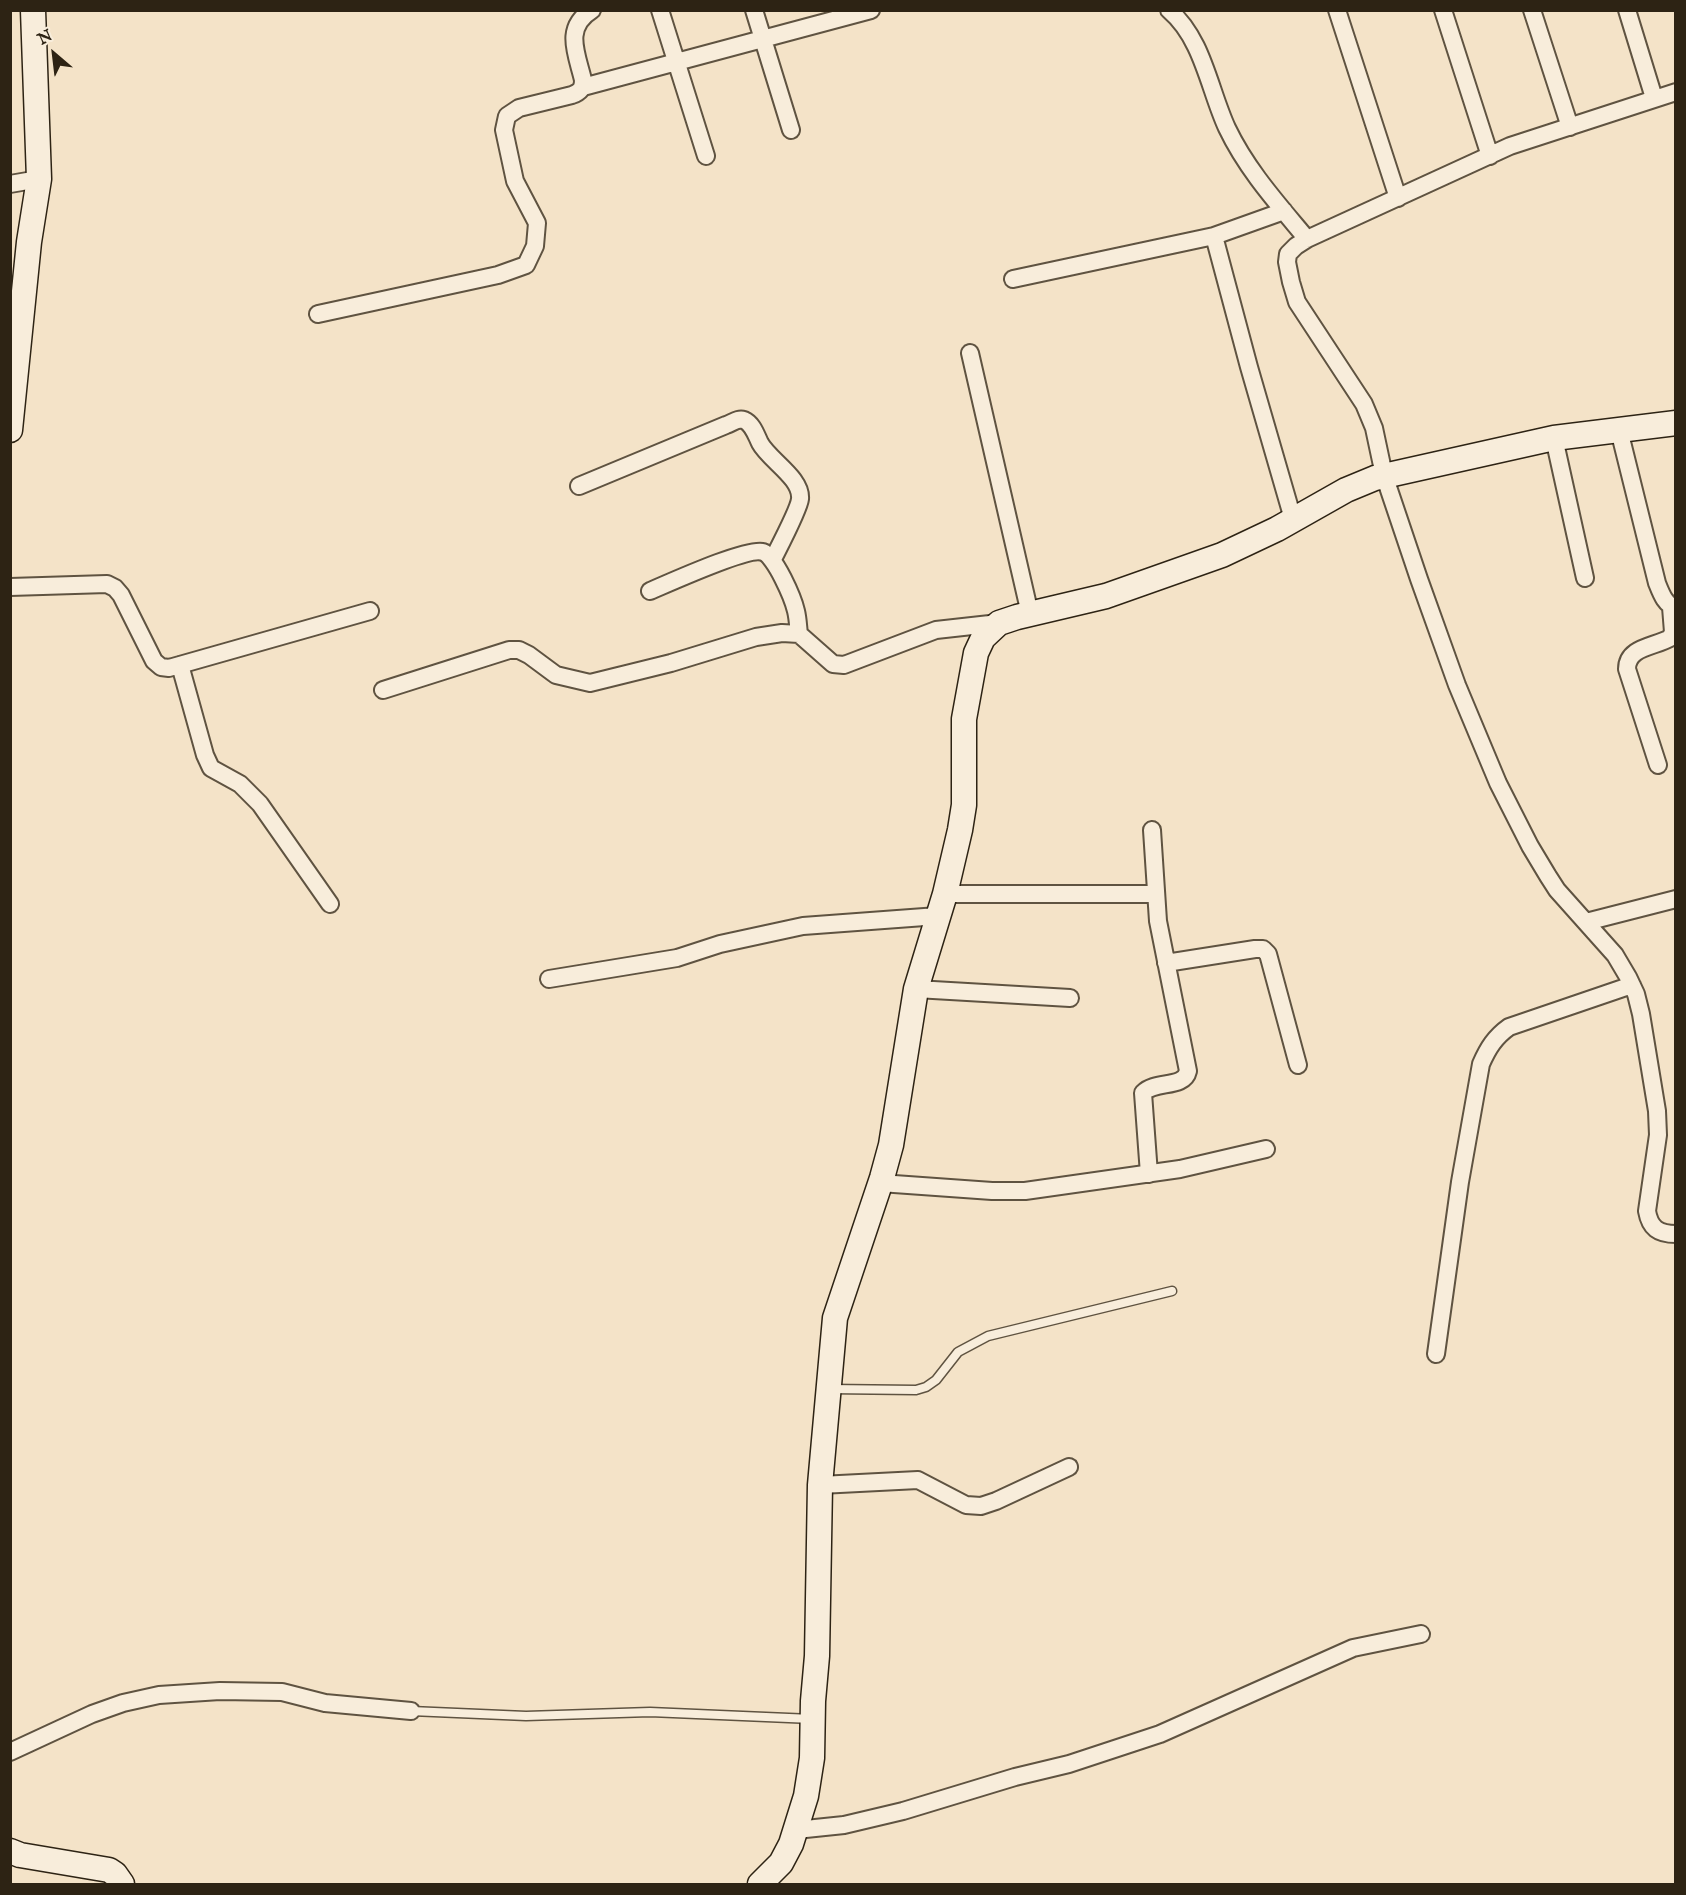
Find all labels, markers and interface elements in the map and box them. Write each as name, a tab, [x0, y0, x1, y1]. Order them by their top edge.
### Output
north arrow	[24, 24, 84, 84]
text: N	[35, 26, 56, 50]

